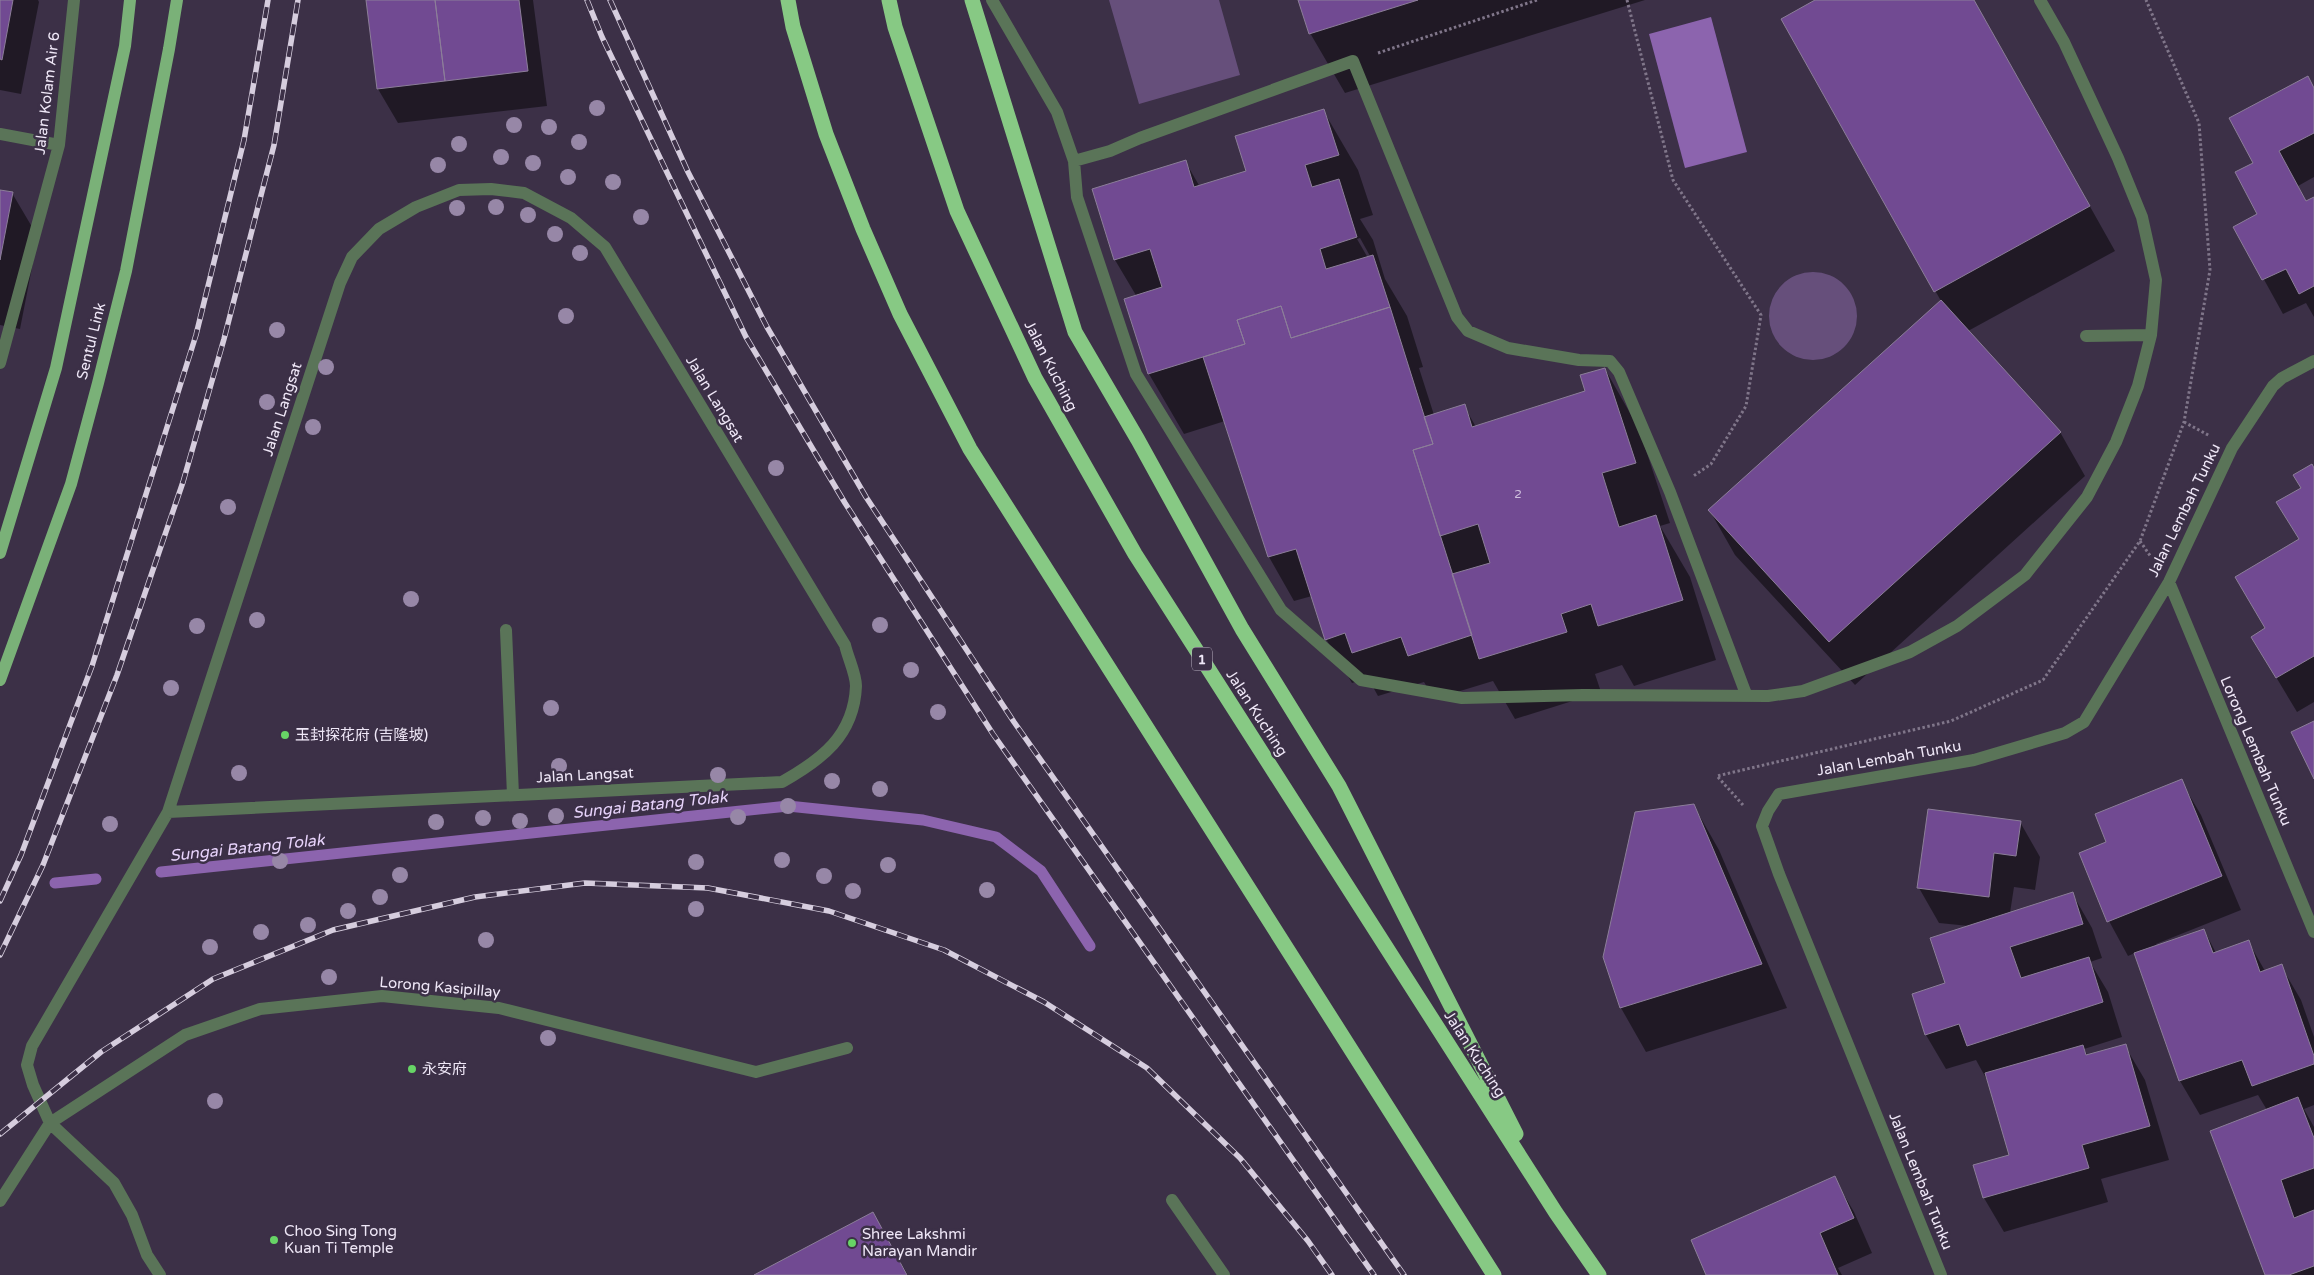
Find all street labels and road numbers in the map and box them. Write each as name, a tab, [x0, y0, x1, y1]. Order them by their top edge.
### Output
street label: Jalan Kolam Air 6	[31, 31, 63, 155]
street label: Sentul Link	[73, 301, 109, 381]
street label: Jalan Kuching	[1020, 318, 1082, 414]
street label: Jalan Langsat	[682, 353, 748, 446]
street label: Jalan Langsat	[258, 360, 306, 458]
street label: Jalan Lembah Tunku	[2144, 440, 2224, 580]
road number: 1	[1192, 648, 1212, 671]
street label: Jalan Kuching	[1222, 666, 1292, 760]
street label: Lorong Lembah Tunku	[2216, 674, 2296, 828]
street label: Jalan Lembah Tunku	[1815, 736, 1963, 780]
street label: Jalan Langsat	[536, 763, 634, 787]
street label: Lorong Kasipillay	[379, 973, 501, 1001]
street label: Jalan Kuching	[1440, 1007, 1510, 1101]
street label: Jalan Lembah Tunku	[1885, 1110, 1957, 1252]

